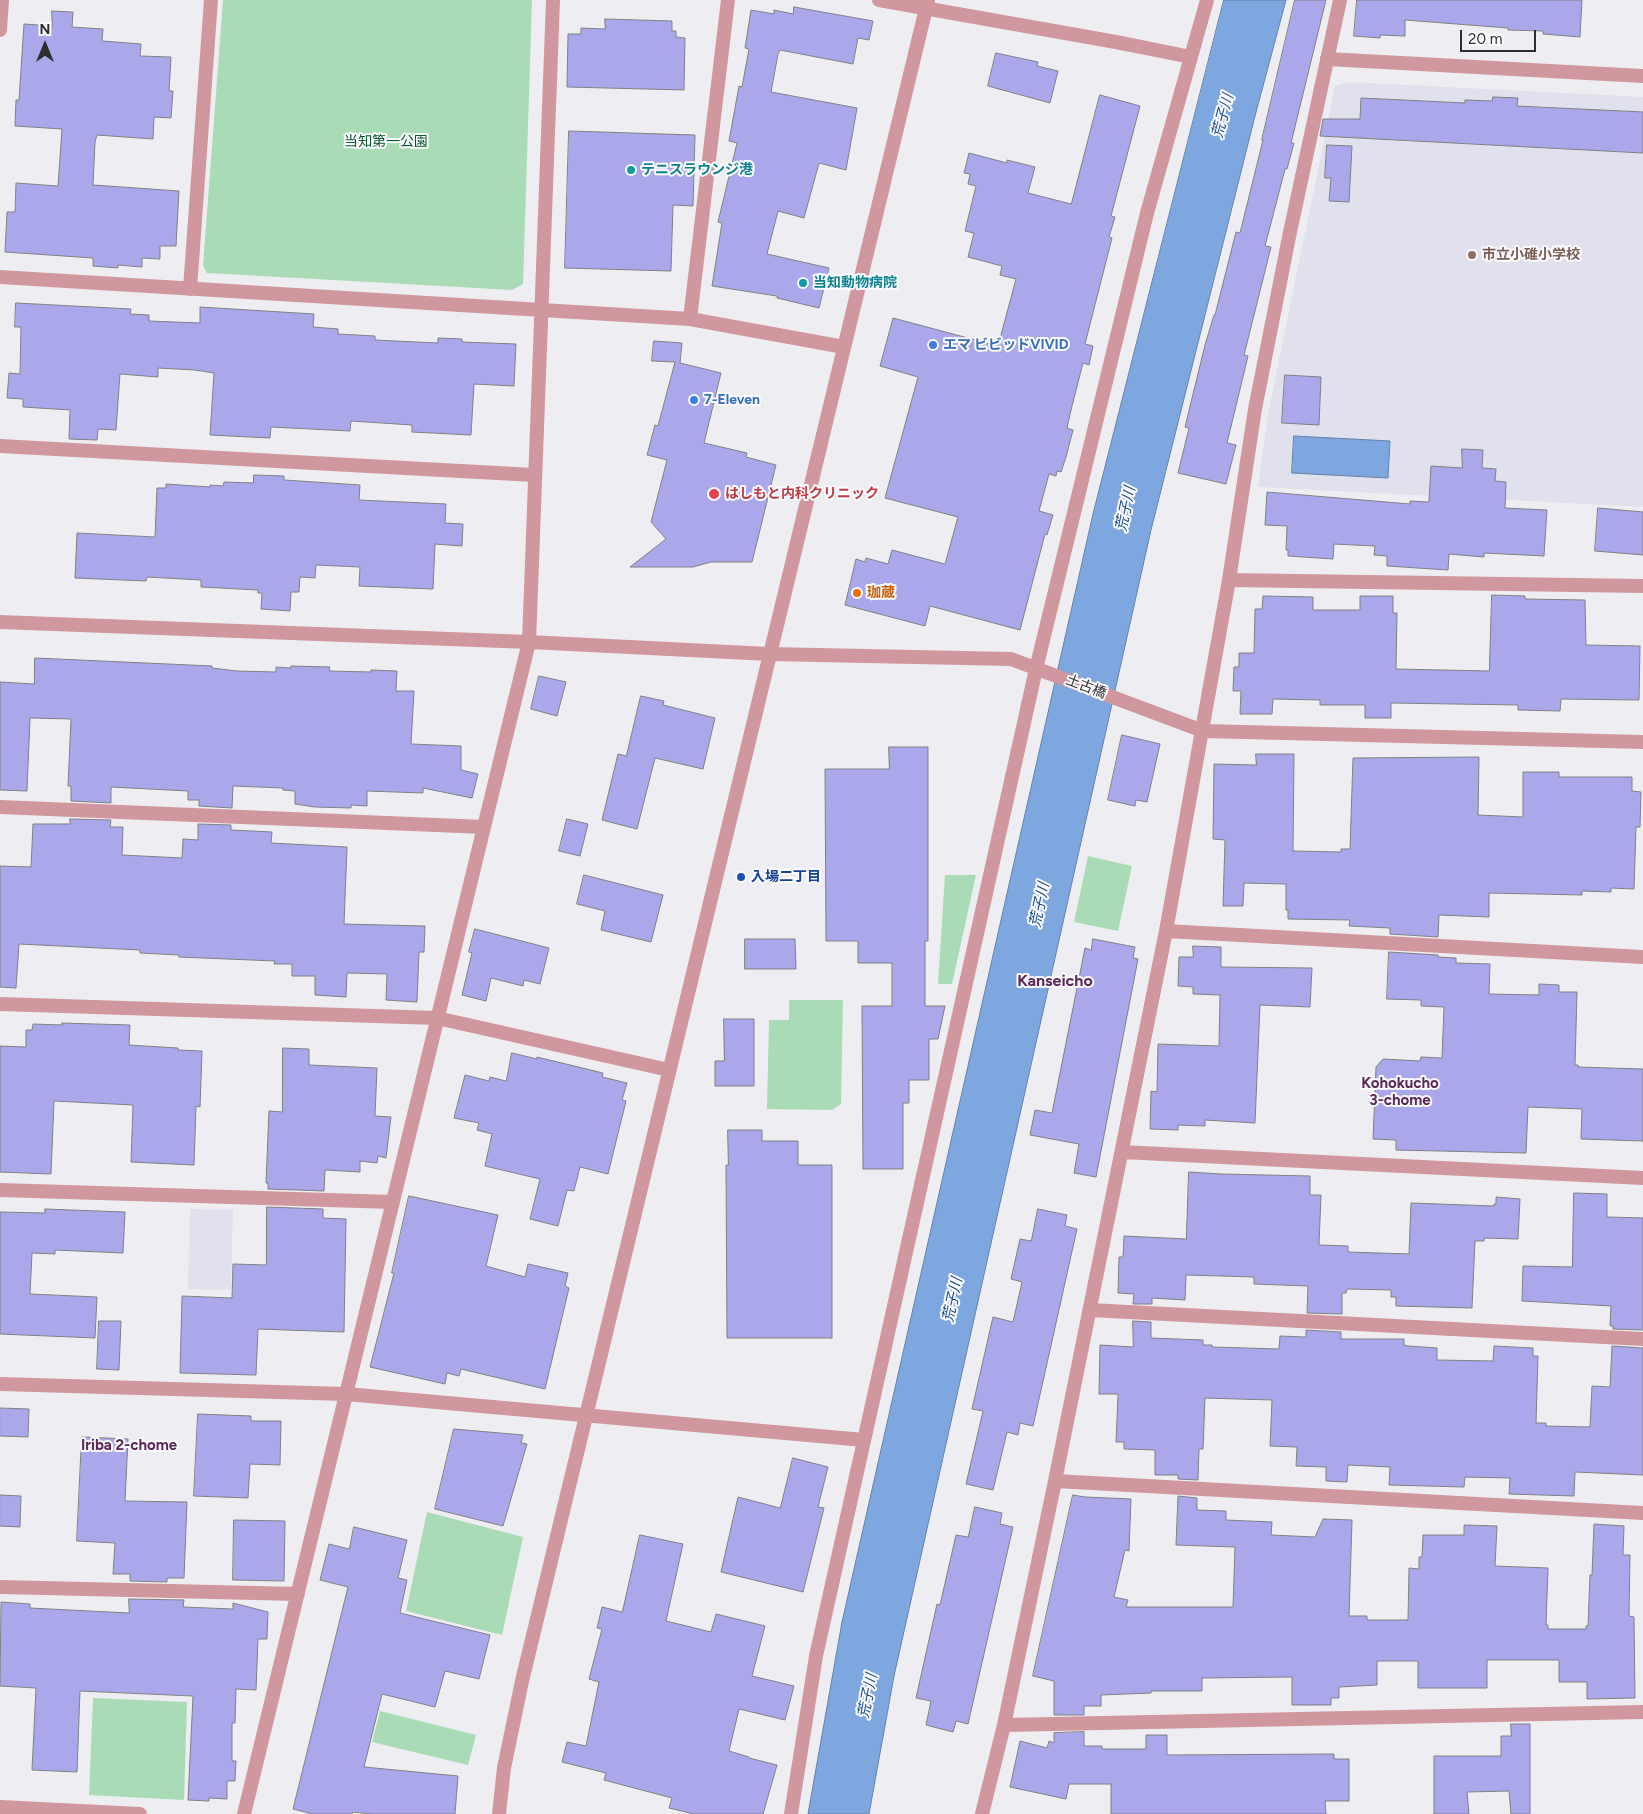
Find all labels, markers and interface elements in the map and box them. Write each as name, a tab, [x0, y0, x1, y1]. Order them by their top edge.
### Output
north arrow	[20, 20, 70, 70]
scale bar	[1463, 20, 1539, 52]
text: N	[40, 21, 50, 38]
text: 20 m	[1468, 30, 1502, 48]
water label: 荒子川	[1208, 92, 1238, 140]
park label: 当知第一公園	[344, 134, 428, 150]
place label: テニスラウンジ港	[641, 162, 753, 178]
marker: テニスラウンジ港	[625, 164, 637, 176]
place label: 市立小碓小学校	[1482, 247, 1580, 263]
marker: 市立小碓小学校	[1466, 249, 1478, 261]
place label: 当知動物病院	[813, 275, 897, 291]
marker: 当知動物病院	[797, 277, 809, 289]
place label: エマ ビビッドVIVID	[943, 337, 1068, 353]
marker: エマ ビビッドVIVID	[927, 339, 939, 351]
place label: 7-Eleven	[704, 392, 760, 408]
marker: 7-Eleven	[688, 394, 700, 406]
water label: 荒子川	[1113, 485, 1139, 533]
place label: はしもと内科クリニック	[725, 486, 879, 502]
marker: はしもと内科クリニック	[707, 487, 721, 501]
place label: 珈蔵	[867, 585, 895, 601]
marker: 珈蔵	[851, 587, 863, 599]
street label: 土古橋	[1063, 672, 1109, 702]
place label: 入場二丁目	[751, 869, 821, 885]
marker: 入場二丁目	[735, 871, 747, 883]
water label: 荒子川	[1027, 881, 1053, 929]
district label: Kanseicho	[1017, 971, 1093, 991]
district label: Kohokucho 3-chome	[1361, 1075, 1439, 1110]
water label: 荒子川	[940, 1276, 966, 1324]
district label: Iriba 2-chome	[81, 1437, 177, 1455]
water label: 荒子川	[855, 1672, 881, 1720]

